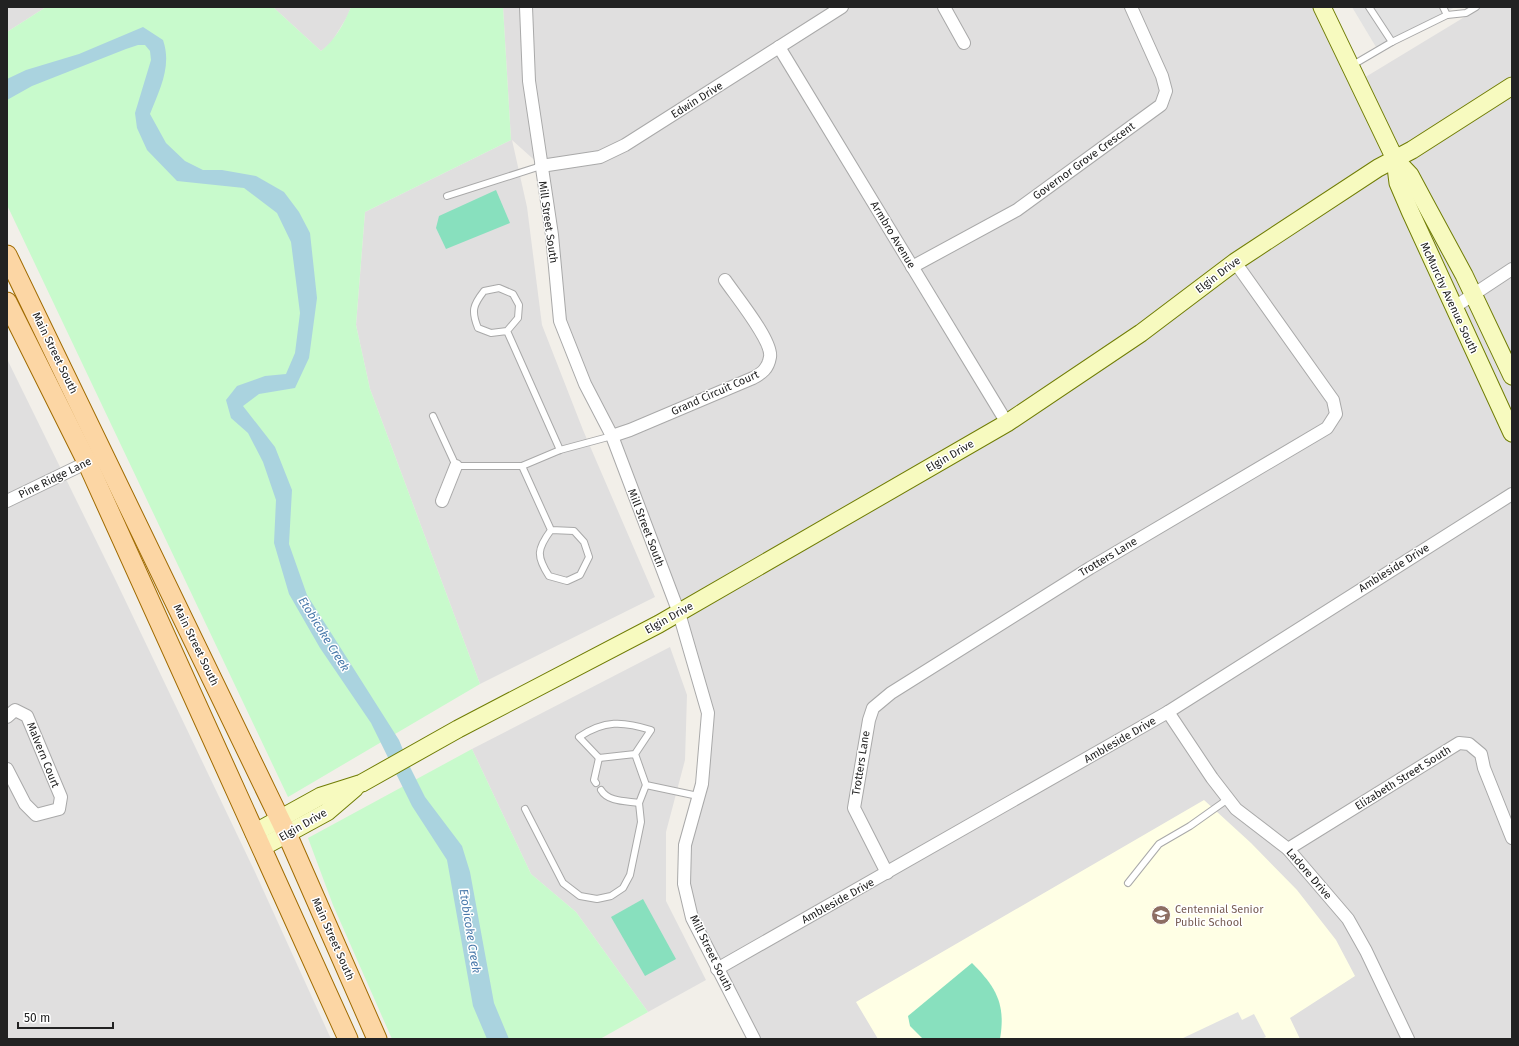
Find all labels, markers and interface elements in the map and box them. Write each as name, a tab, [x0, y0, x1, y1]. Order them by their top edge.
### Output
street label: Edwin Drive	[669, 79, 725, 121]
street label: Governor Grove Crescent	[1030, 120, 1138, 202]
street label: Mill Street South	[536, 180, 560, 264]
street label: Armbro Avenue	[868, 199, 918, 271]
street label: McMurchy Avenue South	[1417, 240, 1481, 356]
street label: Elgin Drive	[1193, 254, 1243, 296]
street label: Main Street South	[30, 310, 80, 396]
street label: Grand Circuit Court	[669, 368, 761, 418]
street label: Elgin Drive	[924, 437, 976, 475]
street label: Pine Ridge Lane	[16, 455, 94, 501]
street label: Mill Street South	[625, 487, 667, 569]
street label: Trotters Lane	[1077, 535, 1139, 579]
street label: Ambleside Drive	[1356, 541, 1432, 595]
water label: Etobicoke Creek	[295, 594, 353, 674]
street label: Elgin Drive	[643, 599, 695, 637]
street label: Main Street South	[171, 602, 221, 688]
street label: Ambleside Drive	[1082, 714, 1158, 766]
street label: Malvern Court	[24, 720, 62, 790]
street label: Trotters Lane	[849, 730, 873, 796]
street label: Elizabeth Street South	[1353, 743, 1453, 813]
street label: Elgin Drive	[277, 806, 329, 844]
street label: Ladore Drive	[1283, 846, 1335, 902]
street label: Ambleside Drive	[799, 876, 877, 926]
water label: Etobicoke Creek	[456, 888, 484, 975]
street label: Main Street South	[309, 896, 357, 982]
place label: Centennial Senior Public School	[1175, 903, 1264, 929]
school or university icon: Centennial Senior Public School	[1150, 904, 1172, 926]
street label: Mill Street South	[687, 913, 735, 993]
scale bar	[18, 1004, 113, 1030]
text: 50 m	[24, 1011, 50, 1025]

